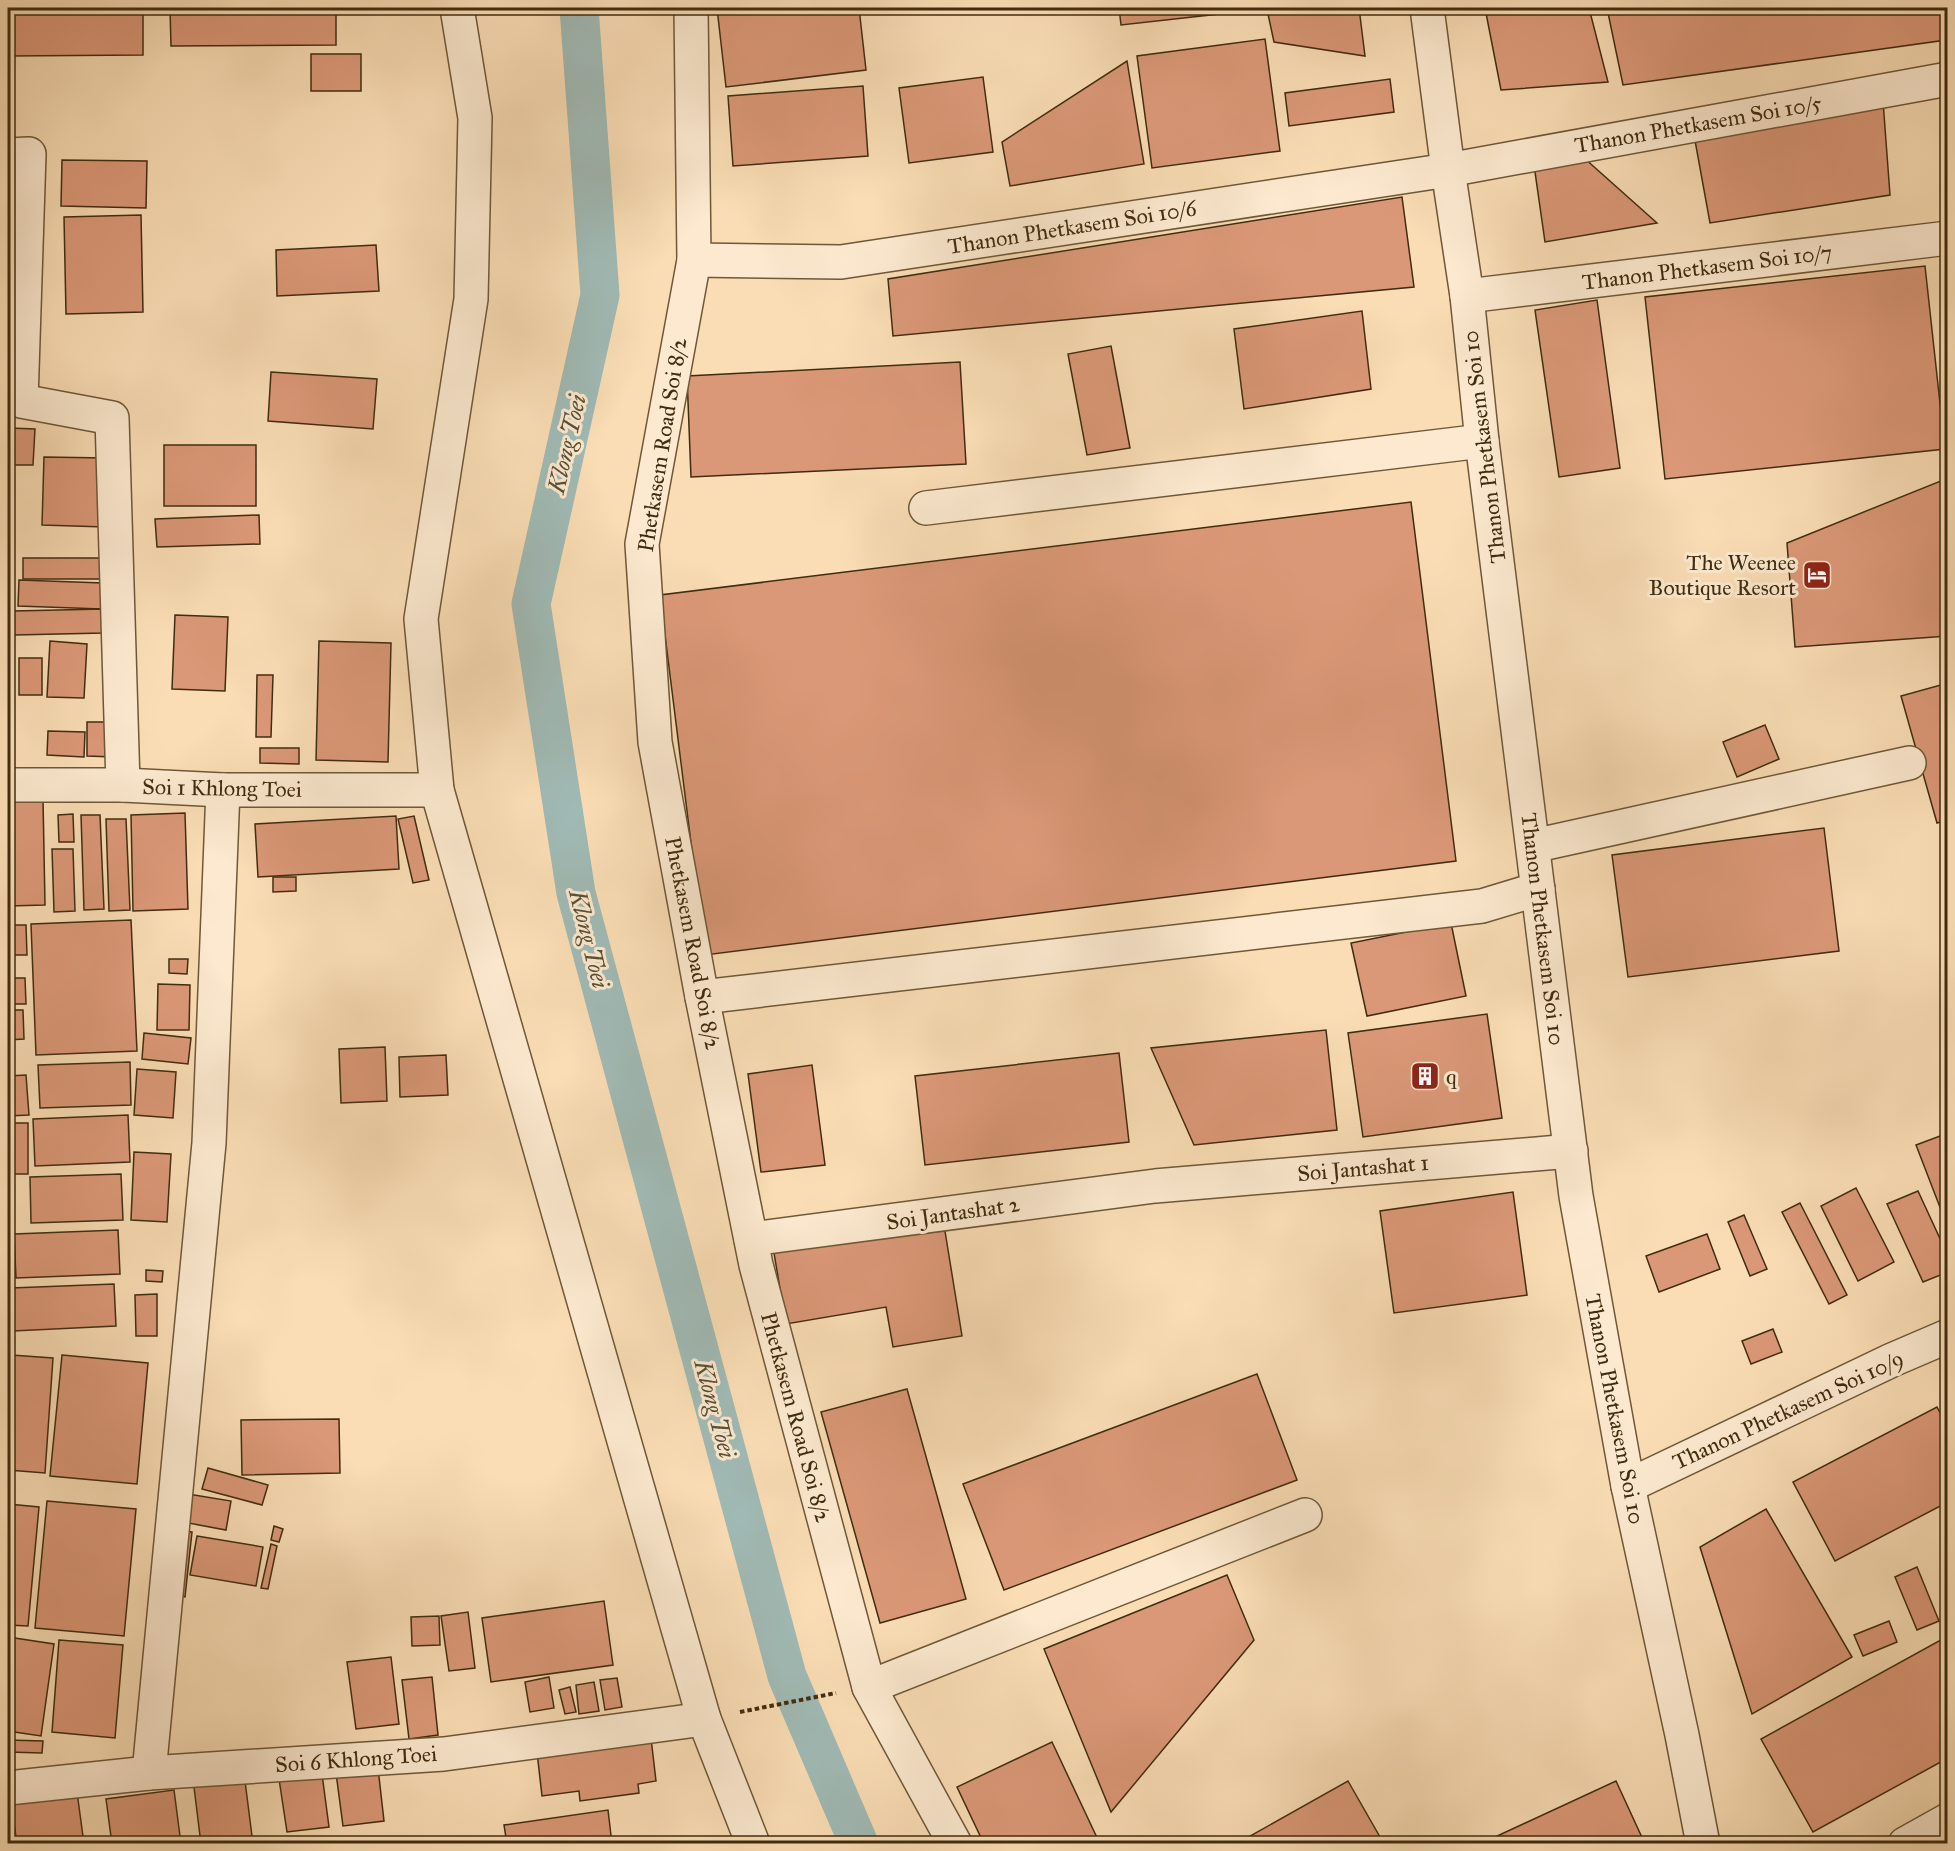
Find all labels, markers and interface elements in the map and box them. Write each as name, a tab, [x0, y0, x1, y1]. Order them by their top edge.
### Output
street label: Thanon Phetkasem Soi 10/5	[1572, 89, 1824, 159]
street label: Thanon Phetkasem Soi 10/6	[946, 194, 1199, 260]
street label: Thanon Phetkasem Soi 10/7	[1580, 238, 1834, 296]
street label: Thanon Phetkasem Soi 10	[1456, 329, 1512, 565]
street label: Phetkasem Road Soi 8/2	[632, 336, 692, 554]
water label: Klong Toei	[541, 392, 593, 497]
place label: The Weenee Boutique Resort	[1649, 549, 1796, 601]
hotel icon: The Weenee Boutique Resort	[1801, 559, 1833, 591]
street label: Soi 1 Khlong Toei	[142, 773, 302, 803]
street label: Thanon Phetkasem Soi 10	[1515, 811, 1571, 1047]
street label: Phetkasem Road Soi 8/2	[659, 834, 727, 1052]
water label: Klong Toei	[562, 886, 616, 991]
building icon: q	[1409, 1060, 1441, 1092]
place label: q	[1446, 1063, 1457, 1090]
street label: Soi Jantashat 1	[1296, 1149, 1430, 1187]
street label: Soi Jantashat 2	[885, 1190, 1021, 1236]
street label: Thanon Phetkasem Soi 10	[1579, 1292, 1651, 1526]
street label: Phetkasem Road Soi 8/2	[755, 1309, 837, 1525]
street label: Thanon Phetkasem Soi 10/9	[1668, 1345, 1908, 1475]
water label: Klong Toei	[687, 1356, 743, 1462]
street label: Soi 6 Khlong Toei	[274, 1740, 438, 1778]

